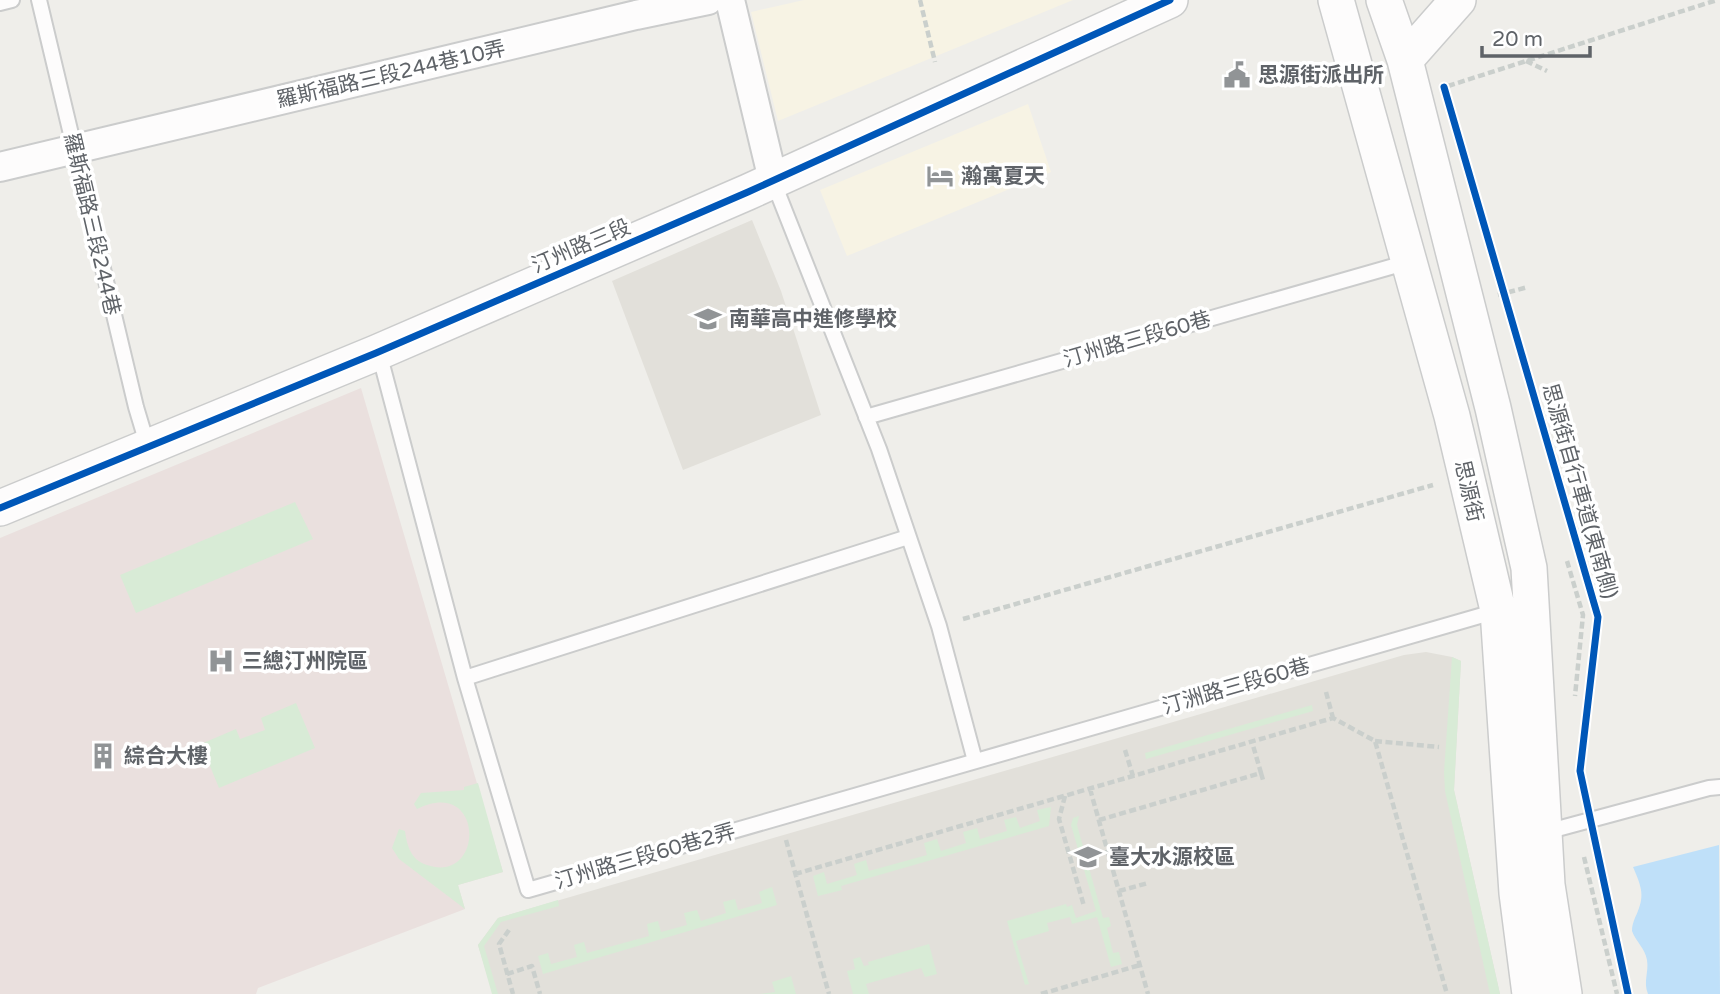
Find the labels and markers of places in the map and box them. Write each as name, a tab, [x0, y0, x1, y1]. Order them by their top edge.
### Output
public building icon: 思源街派出所	[1222, 60, 1252, 90]
place label: 思源街派出所	[1258, 63, 1384, 88]
hotel icon: 瀚寓夏天	[925, 161, 955, 191]
place label: 瀚寓夏天	[961, 164, 1045, 189]
school or university icon: 南華高中進修學校	[693, 304, 723, 334]
place label: 南華高中進修學校	[729, 307, 897, 332]
hospital icon: 三總汀州院區	[206, 646, 236, 676]
place label: 三總汀州院區	[242, 649, 368, 674]
building icon: 綜合大樓	[88, 741, 118, 771]
place label: 綜合大樓	[124, 744, 208, 769]
school or university icon: 臺大水源校區	[1073, 842, 1103, 872]
place label: 臺大水源校區	[1109, 845, 1235, 870]

